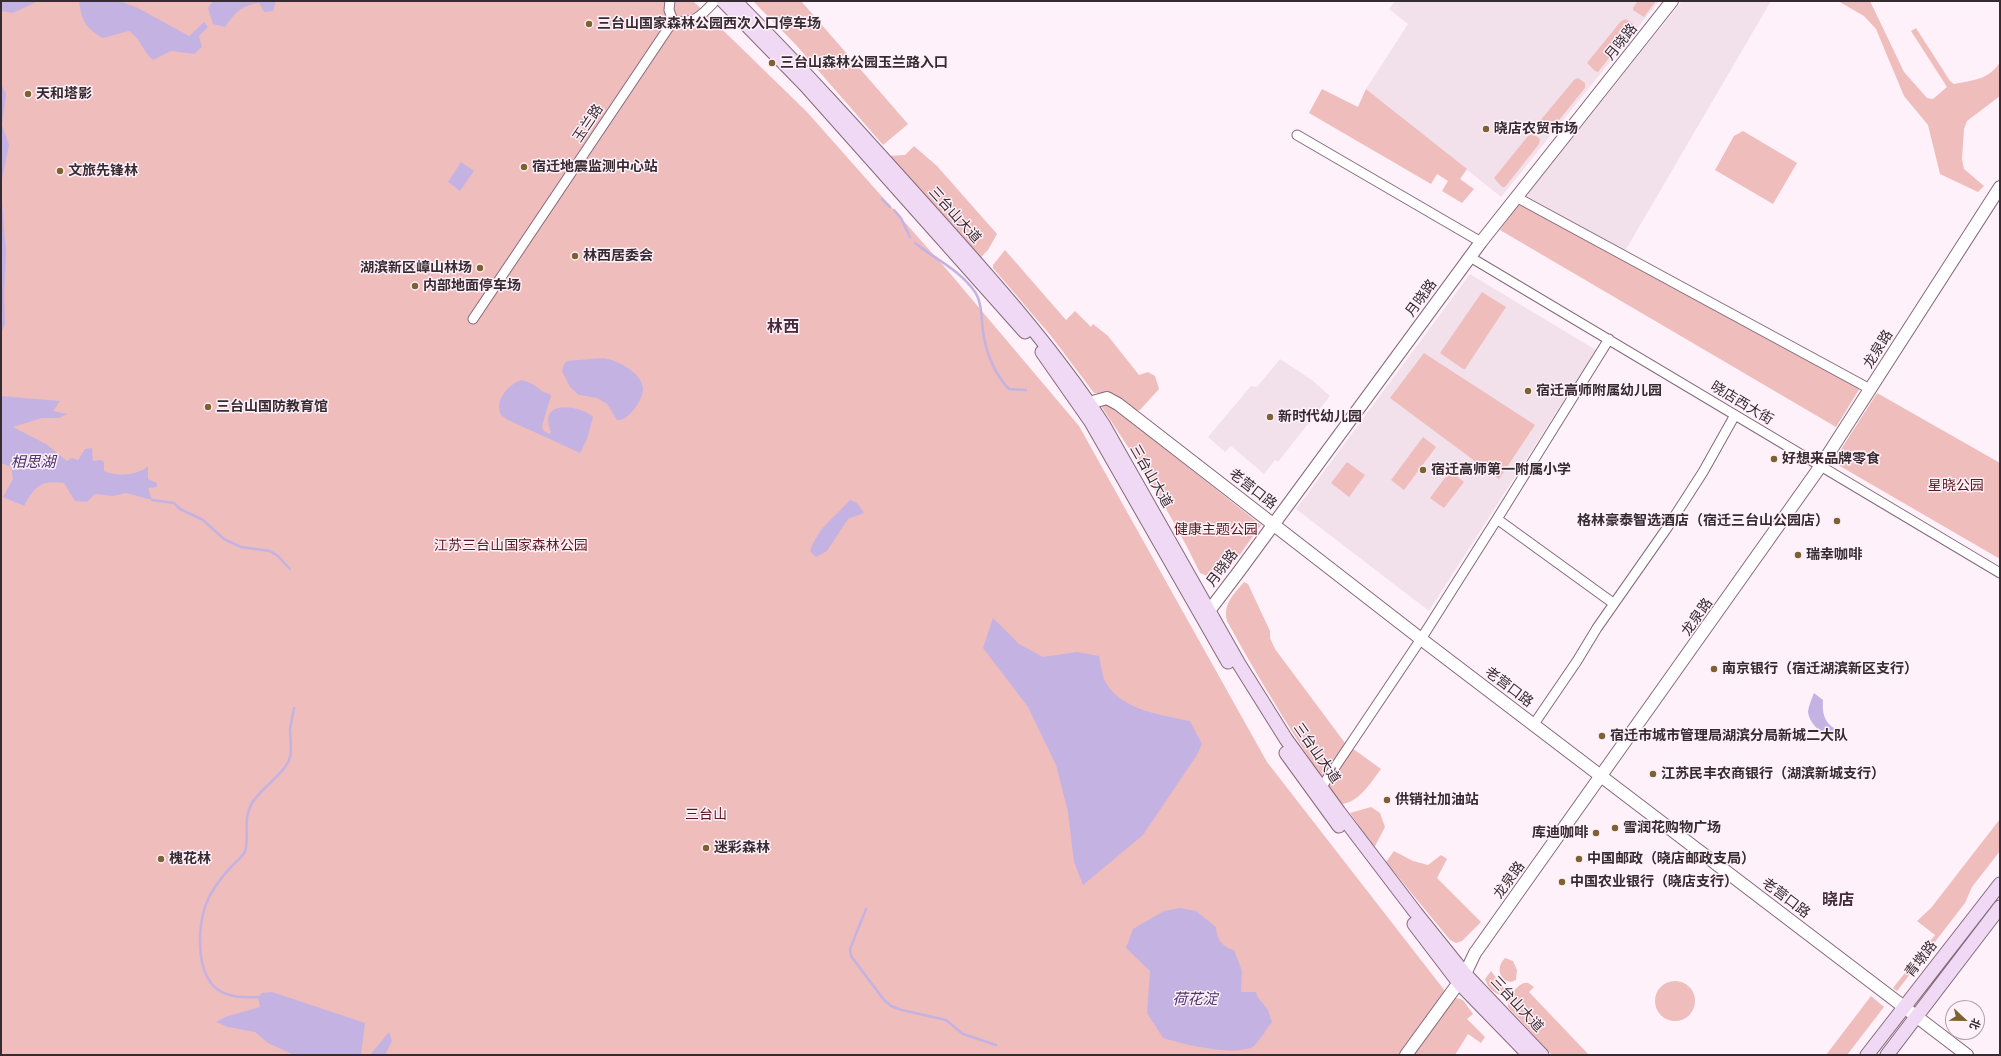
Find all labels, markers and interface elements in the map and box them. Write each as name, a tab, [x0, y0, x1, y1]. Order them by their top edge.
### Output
place label: 三台山国家森林公园西次入口停车场	[597, 16, 821, 32]
marker: 三台山国家森林公园西次入口停车场	[584, 19, 594, 29]
street label: 月晓路	[1601, 20, 1641, 64]
place label: 三台山森林公园玉兰路入口	[780, 55, 948, 71]
marker: 三台山森林公园玉兰路入口	[767, 58, 777, 68]
place label: 天和塔影	[36, 86, 92, 102]
marker: 天和塔影	[23, 89, 33, 99]
street label: 玉兰路	[569, 101, 607, 145]
place label: 晓店农贸市场	[1494, 121, 1578, 137]
marker: 晓店农贸市场	[1481, 124, 1491, 134]
place label: 宿迁地震监测中心站	[532, 159, 658, 175]
marker: 宿迁地震监测中心站	[519, 162, 529, 172]
place label: 文旅先锋林	[68, 163, 138, 179]
marker: 文旅先锋林	[55, 166, 65, 176]
street label: 三台山大道	[925, 183, 985, 247]
place label: 林西居委会	[583, 248, 653, 264]
marker: 林西居委会	[570, 251, 580, 261]
place label: 湖滨新区嶂山林场	[360, 260, 472, 276]
marker: 湖滨新区嶂山林场	[475, 263, 485, 273]
street label: 月晓路	[1402, 276, 1440, 320]
place label: 内部地面停车场	[423, 278, 521, 294]
marker: 内部地面停车场	[410, 281, 420, 291]
district label: 林西	[767, 317, 799, 337]
street label: 龙泉路	[1860, 327, 1896, 371]
street label: 晓店西大街	[1708, 378, 1776, 428]
place label: 宿迁高师附属幼儿园	[1536, 383, 1662, 399]
marker: 宿迁高师附属幼儿园	[1523, 386, 1533, 396]
place label: 三台山国防教育馆	[216, 399, 328, 415]
marker: 三台山国防教育馆	[203, 402, 213, 412]
place label: 新时代幼儿园	[1278, 409, 1362, 425]
marker: 新时代幼儿园	[1265, 412, 1275, 422]
street label: 三台山大道	[1126, 441, 1176, 511]
place label: 好想来品牌零食	[1782, 451, 1880, 467]
water label: 相思湖	[11, 453, 55, 471]
marker: 好想来品牌零食	[1769, 454, 1779, 464]
place label: 宿迁高师第一附属小学	[1431, 462, 1571, 478]
street label: 老营口路	[1226, 465, 1280, 513]
marker: 宿迁高师第一附属小学	[1418, 465, 1428, 475]
park label: 星晓公园	[1928, 478, 1984, 494]
place label: 格林豪泰智选酒店（宿迁三台山公园店）	[1577, 513, 1829, 529]
marker: 格林豪泰智选酒店（宿迁三台山公园店）	[1832, 516, 1842, 526]
park label: 健康主题公园	[1174, 522, 1258, 538]
park label: 江苏三台山国家森林公园	[434, 538, 588, 554]
street label: 月晓路	[1203, 546, 1241, 590]
place label: 瑞幸咖啡	[1806, 547, 1862, 563]
marker: 瑞幸咖啡	[1793, 550, 1803, 560]
street label: 龙泉路	[1678, 595, 1716, 639]
place label: 南京银行（宿迁湖滨新区支行）	[1722, 661, 1918, 677]
street label: 老营口路	[1482, 663, 1536, 711]
marker: 南京银行（宿迁湖滨新区支行）	[1709, 664, 1719, 674]
street label: 三台山大道	[1290, 720, 1344, 786]
place label: 宿迁市城市管理局湖滨分局新城二大队	[1610, 728, 1848, 744]
marker: 宿迁市城市管理局湖滨分局新城二大队	[1597, 731, 1607, 741]
place label: 江苏民丰农商银行（湖滨新城支行）	[1661, 766, 1885, 782]
marker: 江苏民丰农商银行（湖滨新城支行）	[1648, 769, 1658, 779]
place label: 供销社加油站	[1395, 792, 1479, 808]
marker: 供销社加油站	[1382, 795, 1392, 805]
park label: 三台山	[685, 807, 727, 823]
place label: 雪润花购物广场	[1623, 820, 1721, 836]
marker: 雪润花购物广场	[1610, 823, 1620, 833]
place label: 库迪咖啡	[1532, 825, 1588, 841]
marker: 库迪咖啡	[1591, 828, 1601, 838]
place label: 迷彩森林	[714, 840, 770, 856]
marker: 迷彩森林	[701, 843, 711, 853]
place label: 槐花林	[169, 851, 211, 867]
place label: 中国邮政（晓店邮政支局）	[1587, 851, 1755, 867]
marker: 槐花林	[156, 854, 166, 864]
marker: 中国邮政（晓店邮政支局）	[1574, 854, 1584, 864]
street label: 龙泉路	[1490, 858, 1528, 902]
place label: 中国农业银行（晓店支行）	[1570, 874, 1738, 890]
street label: 老营口路	[1759, 874, 1813, 922]
marker: 中国农业银行（晓店支行）	[1557, 877, 1567, 887]
district label: 晓店	[1822, 890, 1854, 910]
street label: 青墩路	[1901, 937, 1941, 981]
street label: 三台山大道	[1487, 973, 1547, 1035]
water label: 荷花淀	[1173, 990, 1217, 1008]
north arrow	[1945, 1000, 1985, 1040]
text: 北	[1968, 1017, 1984, 1032]

